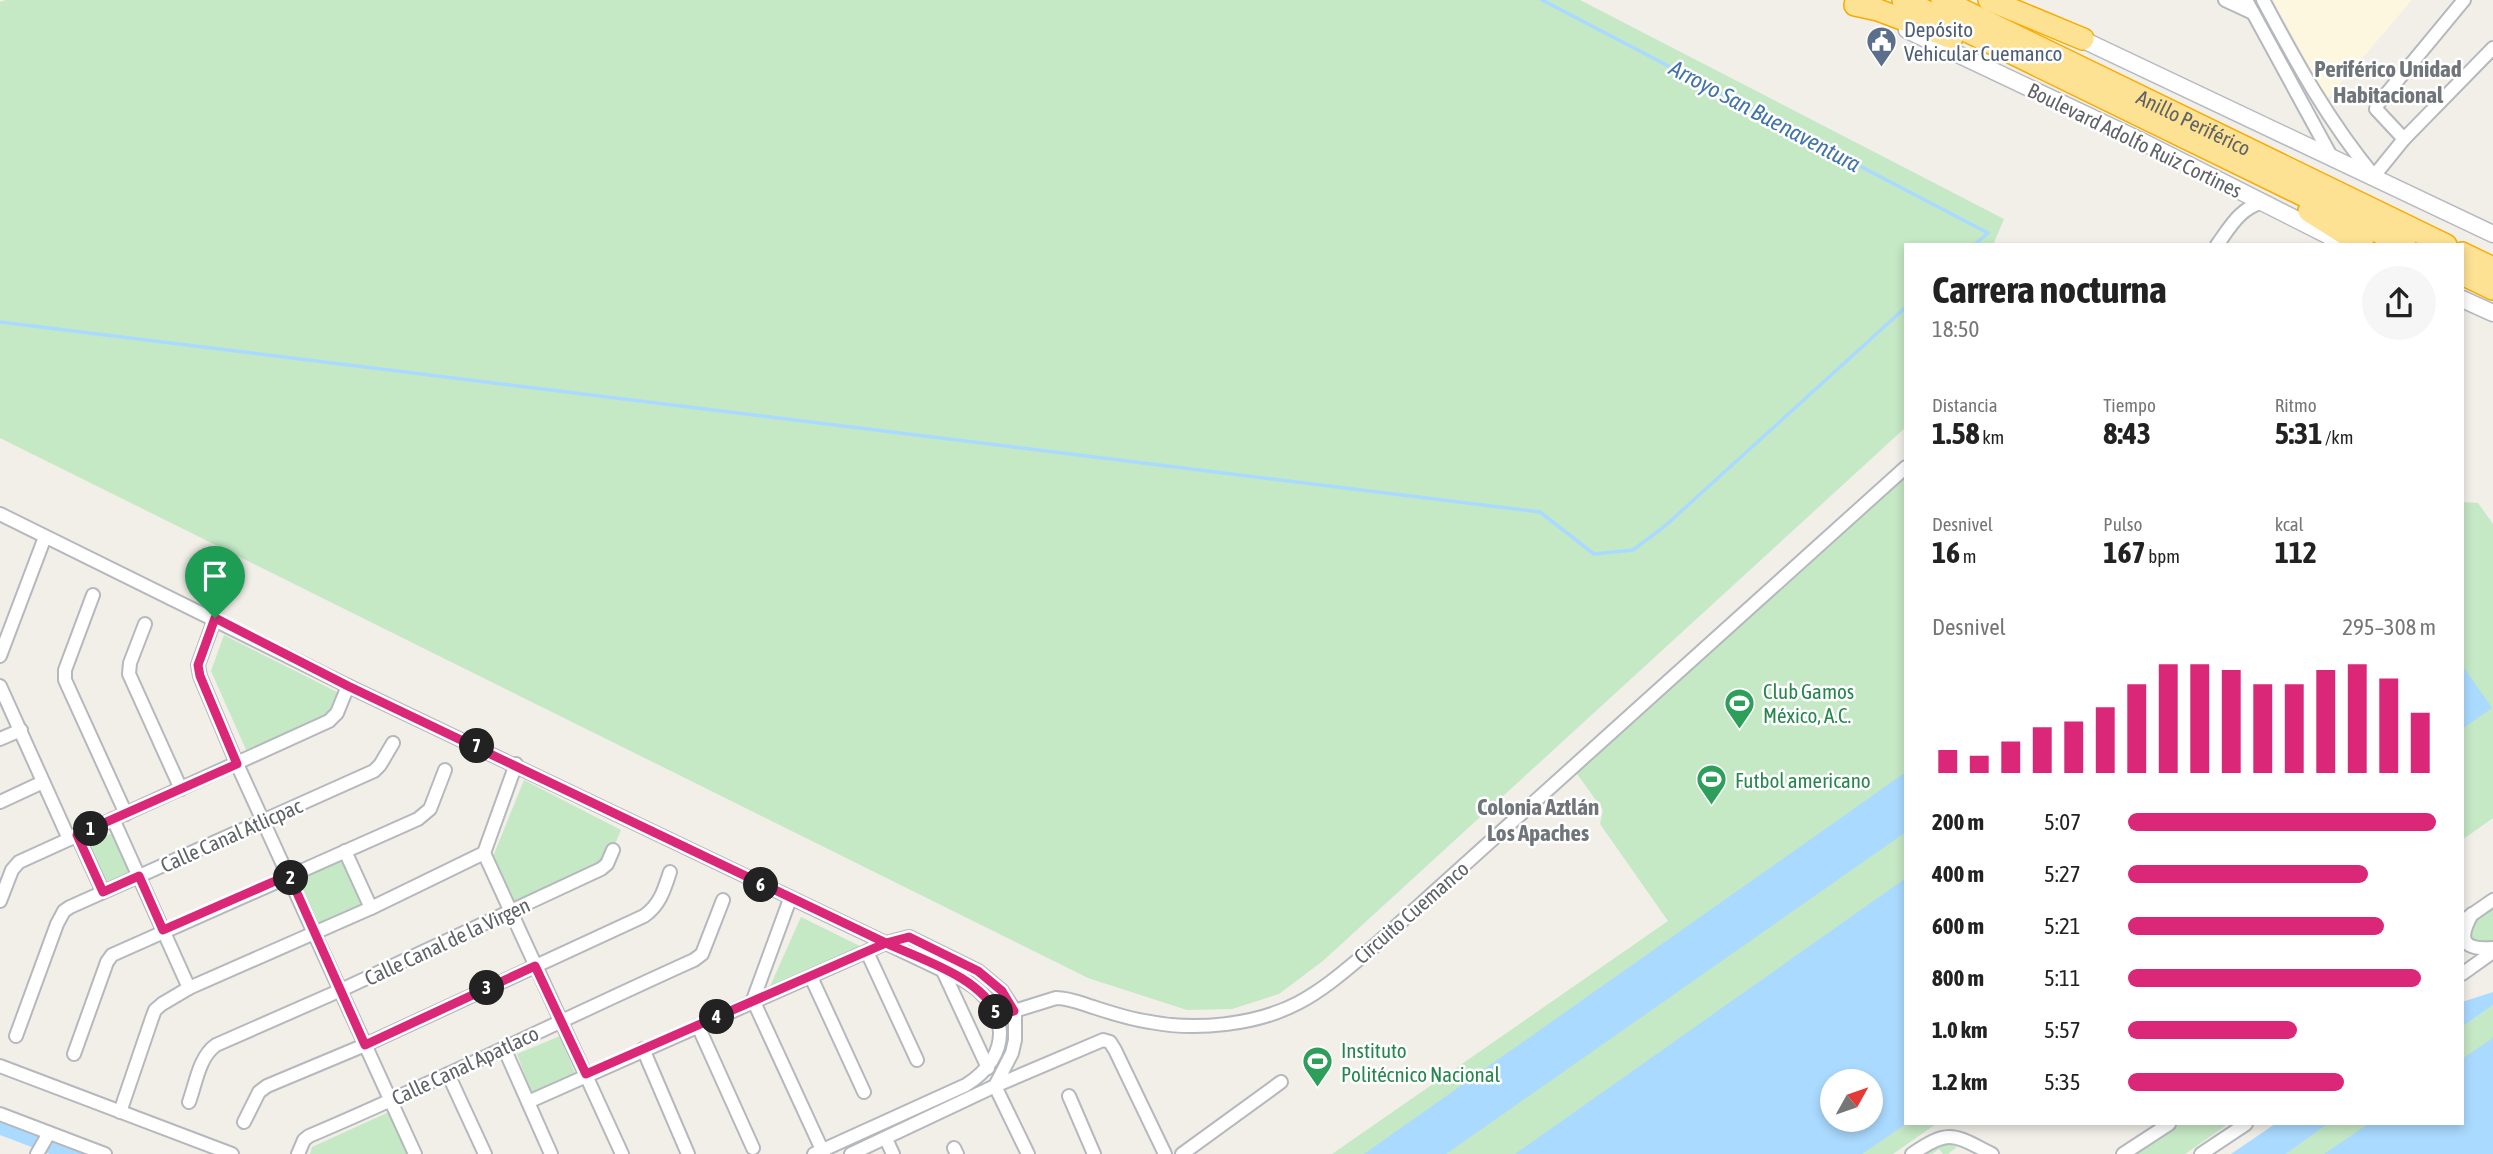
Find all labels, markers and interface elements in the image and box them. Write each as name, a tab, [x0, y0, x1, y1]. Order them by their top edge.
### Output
place label: Depósito Vehicular Cuemanco	[1904, 17, 2062, 65]
public building icon: Depósito Vehicular Cuemanco	[1864, 24, 1898, 68]
water label: Arroyo San Buenaventura	[1664, 54, 1865, 177]
district label: Periférico Unidad Habitacional	[2314, 56, 2462, 108]
street label: Boulevard Adolfo Ruiz Cortines	[2024, 78, 2246, 202]
street label: Anillo Periférico	[2133, 85, 2255, 160]
button: share	[2362, 266, 2436, 340]
text: Carrera nocturna	[1932, 268, 2167, 311]
text: 18:50	[1932, 316, 1979, 342]
text: Distancia	[1932, 394, 1997, 416]
text: Tiempo	[2103, 394, 2156, 416]
text: Ritmo	[2275, 394, 2317, 416]
text: 1.58	[1932, 416, 1980, 450]
text: 8:43	[2103, 416, 2151, 450]
text: 5:31	[2275, 416, 2322, 450]
text: km	[1980, 426, 2004, 448]
text: /km	[2322, 426, 2353, 448]
text: Desnivel	[1932, 513, 1993, 535]
text: Pulso	[2103, 513, 2143, 535]
text: kcal	[2275, 513, 2304, 535]
text: 16	[1932, 535, 1960, 569]
text: 167	[2103, 535, 2146, 569]
text: 112	[2275, 535, 2317, 569]
text: m	[1960, 545, 1977, 567]
text: bpm	[2146, 545, 2180, 567]
pin	[185, 546, 245, 618]
icon: arrive	[196, 557, 234, 595]
text: Desnivel	[1932, 614, 2006, 640]
text: 295–308 m	[2342, 614, 2436, 640]
place label: Club Gamos México, A.C.	[1763, 679, 1854, 727]
sports icon: Club Gamos México, A.C.	[1723, 686, 1757, 730]
pin: 7	[460, 728, 494, 764]
text: 7	[472, 734, 481, 756]
sports icon: Futbol americano	[1695, 763, 1729, 807]
place label: Futbol americano	[1735, 768, 1871, 792]
street label: Calle Canal Atlicpac	[157, 793, 306, 877]
district label: Colonia Aztlán Los Apaches	[1477, 794, 1599, 846]
text: 200 m	[1932, 809, 1984, 835]
text: 5:07	[2044, 809, 2081, 835]
pin: 1	[74, 812, 108, 846]
text: 1	[86, 817, 95, 839]
street label: Circuito Cuemanco	[1349, 856, 1473, 968]
pin: 2	[274, 860, 308, 896]
text: 400 m	[1932, 861, 1984, 887]
text: 5:27	[2044, 861, 2081, 887]
text: 2	[286, 866, 295, 888]
pin: 6	[744, 868, 778, 903]
text: 6	[756, 873, 765, 895]
street label: Calle Canal de la Virgen	[360, 892, 534, 990]
text: 600 m	[1932, 913, 1984, 939]
text: 5:21	[2044, 913, 2081, 939]
text: 800 m	[1932, 965, 1984, 991]
text: 5:11	[2044, 965, 2081, 991]
pin: 3	[470, 970, 504, 1006]
text: 3	[482, 976, 491, 998]
pin: 5	[978, 995, 1014, 1030]
pin: 4	[700, 1000, 734, 1034]
text: 5	[991, 1000, 1000, 1022]
text: 4	[712, 1005, 721, 1027]
text: 1.0 km	[1932, 1017, 1988, 1043]
text: 5:57	[2044, 1017, 2081, 1043]
street label: Calle Canal Apatlaco	[388, 1020, 542, 1110]
place label: Instituto Politécnico Nacional	[1341, 1038, 1500, 1086]
sports icon: Instituto Politécnico Nacional	[1301, 1045, 1335, 1089]
north arrow	[1820, 1069, 1883, 1132]
map controls	[1820, 1069, 1883, 1132]
text: 1.2 km	[1932, 1069, 1988, 1095]
text: 5:35	[2044, 1069, 2081, 1095]

